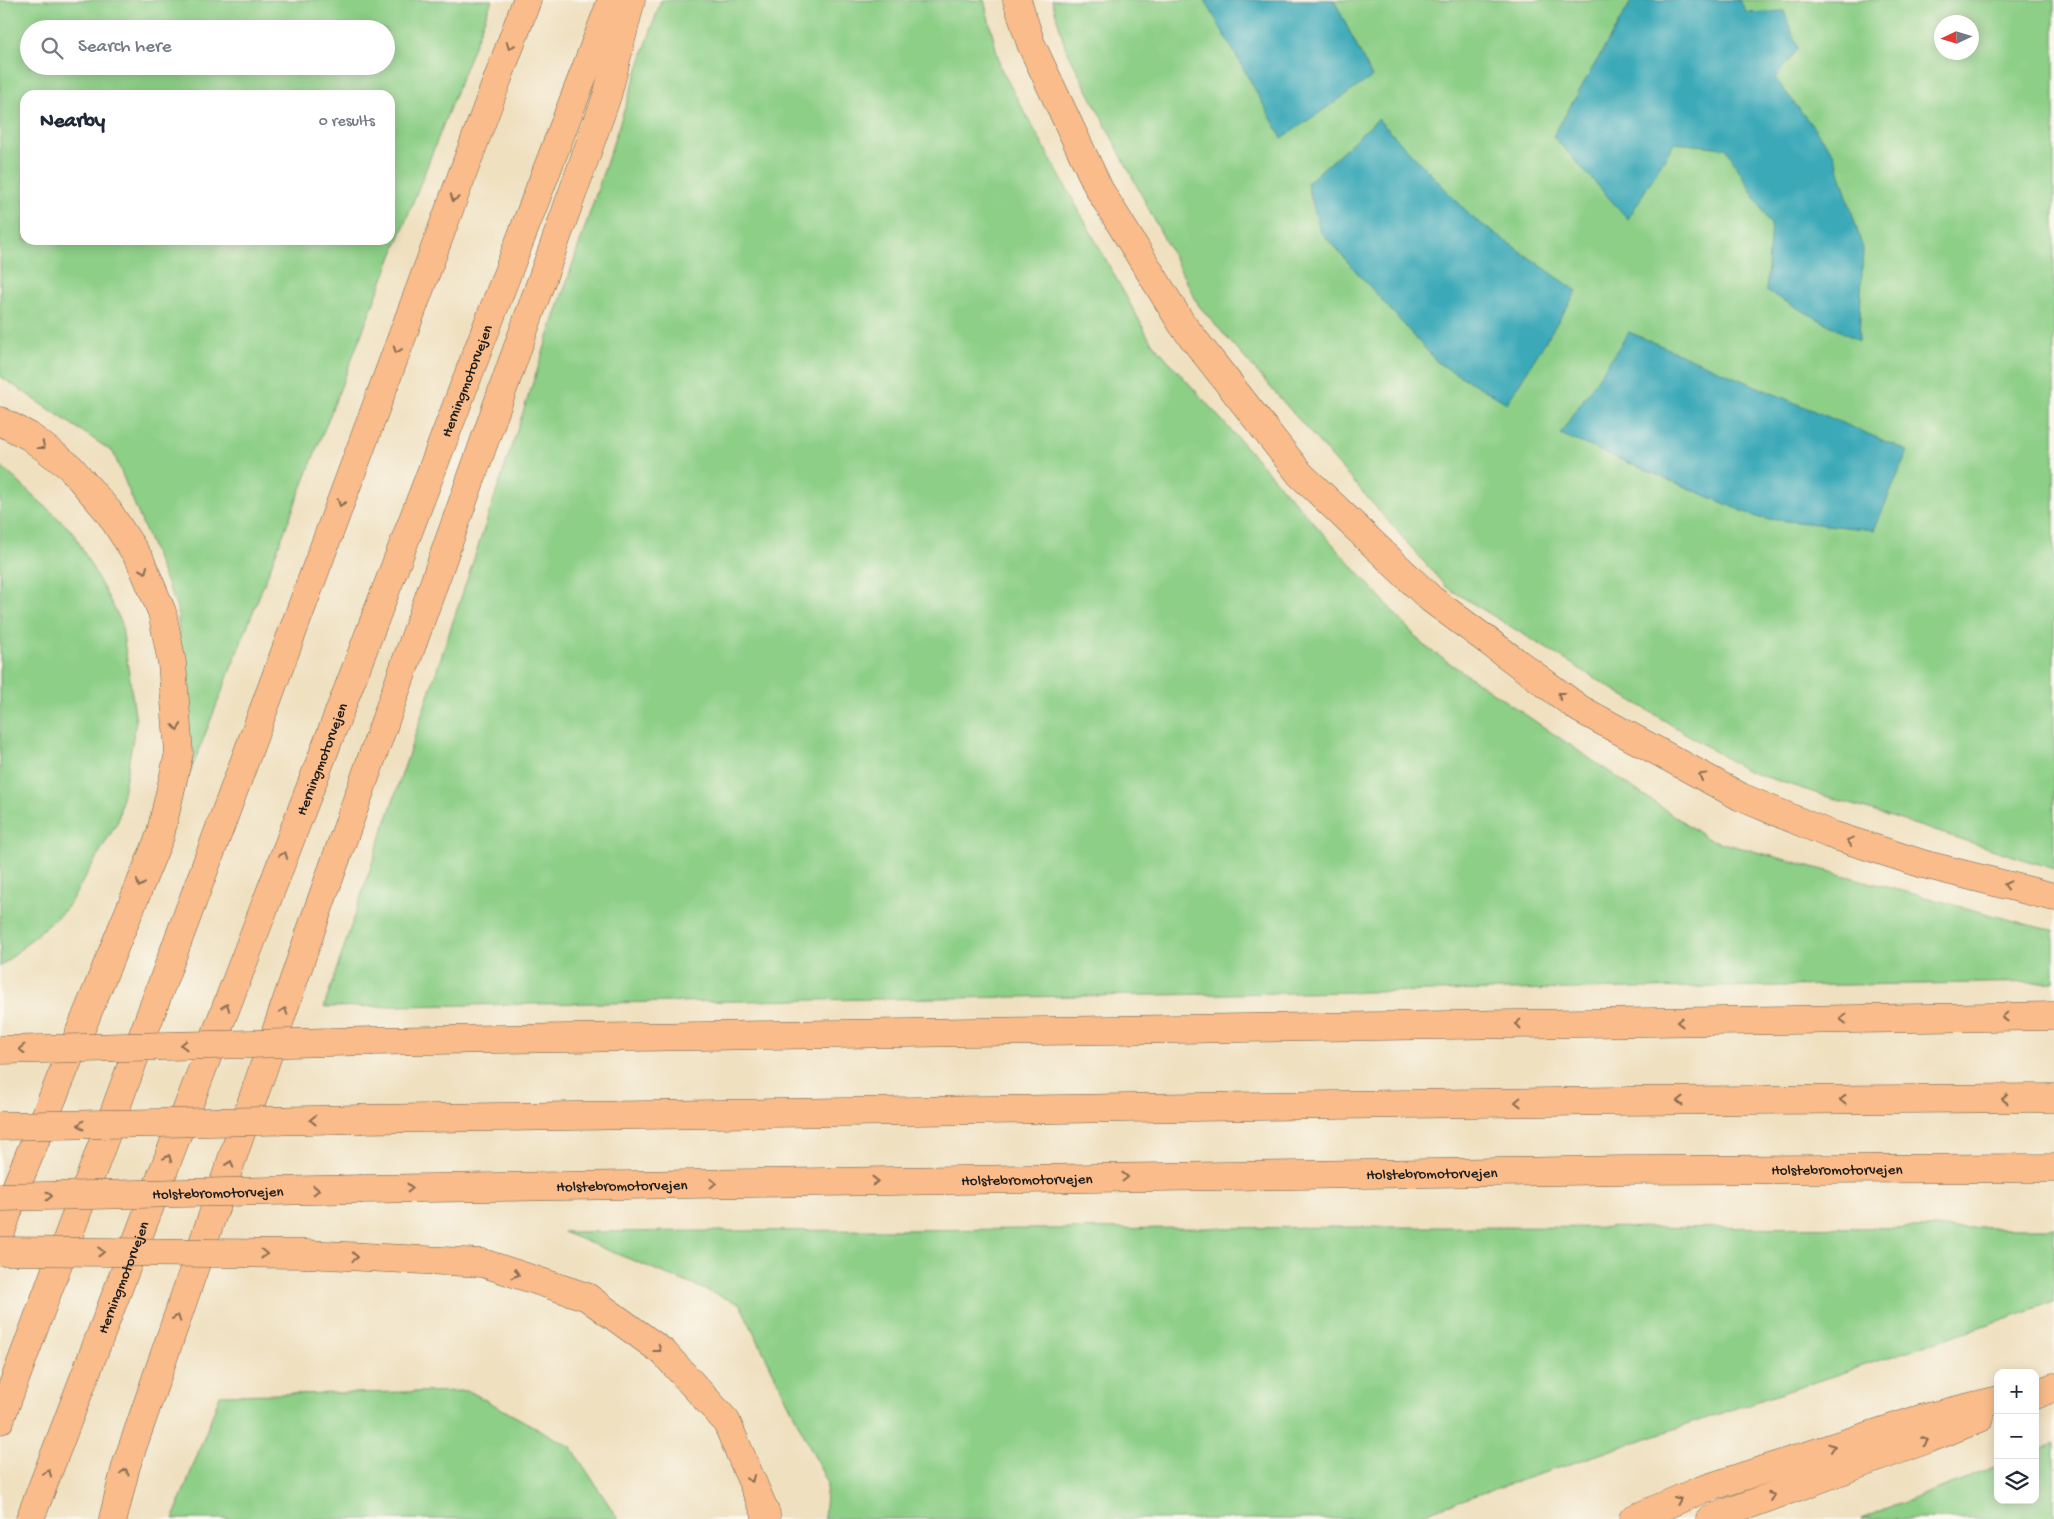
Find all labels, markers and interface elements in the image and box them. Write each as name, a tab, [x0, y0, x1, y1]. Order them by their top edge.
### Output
north arrow	[1934, 15, 1979, 60]
search box	[20, 20, 395, 75]
icon: search	[38, 34, 66, 62]
text: Search here	[78, 36, 172, 59]
one-way arrow	[506, 41, 516, 50]
text: Nearby	[40, 110, 105, 135]
text: 0 results	[319, 113, 375, 132]
one-way arrow	[450, 193, 460, 202]
street label: Herningmotorvejen	[438, 323, 498, 440]
one-way arrow	[393, 346, 403, 354]
one-way arrow	[36, 440, 45, 448]
one-way arrow	[337, 498, 347, 507]
one-way arrow	[138, 565, 148, 574]
one-way arrow	[1557, 692, 1567, 701]
street label: Herningmotorvejen	[293, 701, 353, 818]
one-way arrow	[171, 724, 182, 732]
one-way arrow	[1698, 772, 1707, 782]
one-way arrow	[1847, 837, 1855, 847]
one-way arrow	[278, 851, 289, 860]
one-way arrow	[136, 879, 146, 888]
one-way arrow	[2002, 880, 2011, 891]
one-way arrow	[221, 1003, 231, 1011]
one-way arrow	[278, 1007, 288, 1016]
one-way arrow	[2001, 1012, 2009, 1022]
one-way arrow	[1839, 1014, 1846, 1024]
one-way arrow	[1676, 1016, 1684, 1027]
one-way arrow	[1514, 1019, 1522, 1029]
one-way arrow	[180, 1040, 188, 1051]
one-way arrow	[17, 1044, 25, 1055]
one-way arrow	[2001, 1093, 2009, 1104]
one-way arrow	[1839, 1094, 1847, 1105]
one-way arrow	[1676, 1096, 1684, 1106]
one-way arrow	[1514, 1097, 1522, 1107]
one-way arrow	[309, 1115, 316, 1125]
one-way arrow	[77, 1120, 84, 1130]
one-way arrow	[162, 1154, 172, 1163]
one-way arrow	[225, 1161, 235, 1169]
street label: Holstebromotorvejen	[1771, 1162, 1903, 1180]
street label: Holstebromotorvejen	[1366, 1165, 1498, 1185]
street label: Holstebromotorvejen	[961, 1171, 1093, 1191]
one-way arrow	[1122, 1172, 1130, 1182]
one-way arrow	[872, 1176, 880, 1186]
street label: Holstebromotorvejen	[556, 1177, 688, 1197]
one-way arrow	[709, 1178, 717, 1189]
one-way arrow	[407, 1183, 415, 1193]
street label: Holstebromotorvejen	[152, 1184, 284, 1205]
one-way arrow	[312, 1185, 320, 1195]
one-way arrow	[45, 1191, 53, 1201]
street label: Herningmotorvejen	[95, 1219, 154, 1337]
one-way arrow	[98, 1247, 105, 1257]
one-way arrow	[260, 1249, 268, 1259]
one-way arrow	[351, 1251, 359, 1262]
one-way arrow	[511, 1268, 519, 1278]
one-way arrow	[172, 1314, 182, 1323]
one-way arrow	[652, 1343, 661, 1351]
map controls	[1994, 1369, 2039, 1504]
button: +	[1994, 1369, 2039, 1414]
button: −	[1994, 1414, 2039, 1459]
one-way arrow	[1920, 1437, 1928, 1447]
one-way arrow	[1827, 1443, 1836, 1453]
button: layers	[1994, 1459, 2039, 1504]
one-way arrow	[119, 1467, 130, 1476]
one-way arrow	[42, 1470, 52, 1478]
one-way arrow	[744, 1474, 755, 1483]
one-way arrow	[1767, 1491, 1775, 1501]
one-way arrow	[1673, 1495, 1682, 1506]

